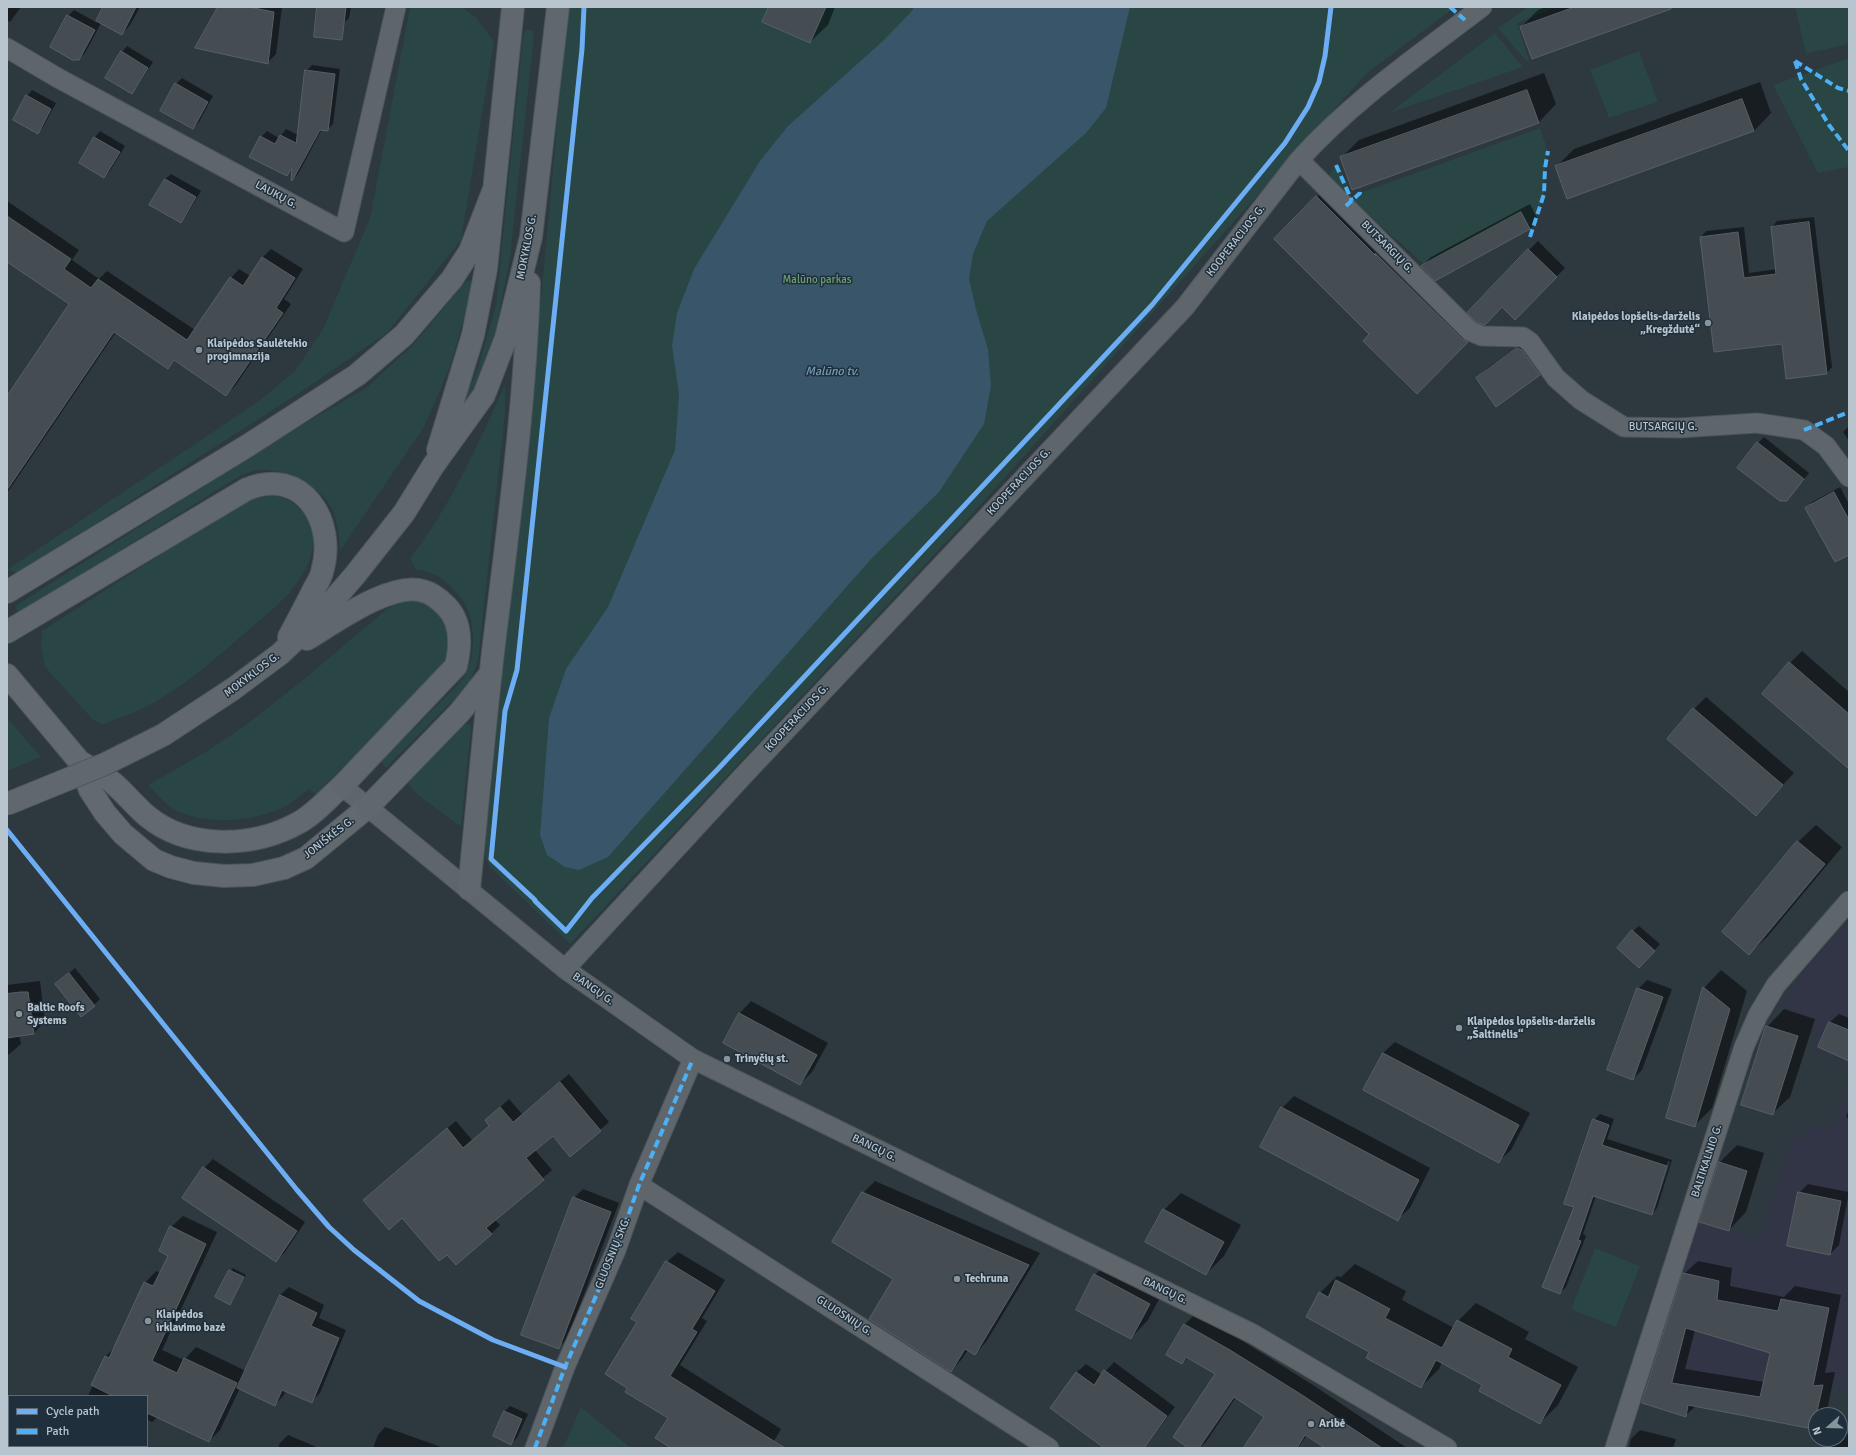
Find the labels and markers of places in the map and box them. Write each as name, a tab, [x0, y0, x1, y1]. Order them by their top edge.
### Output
place label: Klaipėdos lopšelis-darželis „Kregždutė“	[1572, 310, 1700, 336]
marker: Klaipėdos lopšelis-darželis „Kregždutė“	[1703, 318, 1713, 328]
place label: Klaipėdos Saulėtekio progimnazija	[207, 337, 307, 363]
marker: Klaipėdos Saulėtekio progimnazija	[194, 345, 204, 355]
place label: Baltic Roofs Systems	[27, 1001, 85, 1027]
marker: Baltic Roofs Systems	[14, 1009, 24, 1019]
place label: Klaipėdos lopšelis-darželis „Šaltinėlis“	[1467, 1015, 1595, 1041]
marker: Klaipėdos lopšelis-darželis „Šaltinėlis“	[1454, 1023, 1464, 1033]
place label: Trinyčių st.	[735, 1052, 788, 1066]
marker: Trinyčių st.	[722, 1054, 732, 1064]
place label: Techruna	[965, 1272, 1008, 1286]
marker: Techruna	[952, 1274, 962, 1284]
place label: Klaipėdos irklavimo bazė	[156, 1308, 225, 1334]
marker: Klaipėdos irklavimo bazė	[143, 1316, 153, 1326]
place label: Aribė	[1319, 1417, 1345, 1431]
marker: Aribė	[1306, 1419, 1316, 1429]

